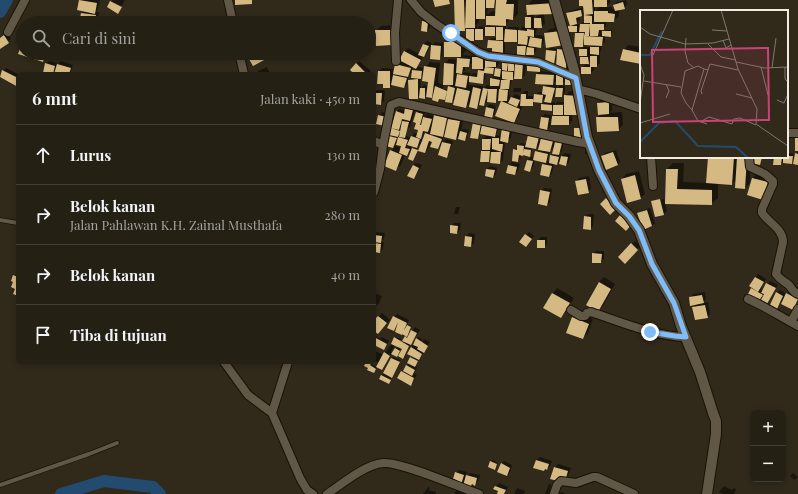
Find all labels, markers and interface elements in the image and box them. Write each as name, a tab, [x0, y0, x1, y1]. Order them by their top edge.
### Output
inset map	[640, 10, 788, 158]
search box	[16, 16, 376, 60]
route start	[442, 24, 460, 42]
icon: search	[30, 27, 52, 49]
text: Cari di sini	[62, 28, 136, 48]
text: 6 mnt	[32, 87, 77, 109]
text: Jalan kaki · 450 m	[260, 90, 360, 107]
icon: ahead	[32, 144, 54, 166]
text: Lurus	[70, 145, 111, 165]
text: 130 m	[327, 146, 360, 163]
text: Belok kanan	[70, 196, 155, 216]
icon: right	[32, 204, 54, 226]
text: 280 m	[324, 206, 360, 223]
text: Jalan Pahlawan K.H. Zainal Musthafa	[70, 216, 282, 233]
icon: right	[32, 264, 54, 286]
text: Belok kanan	[70, 265, 155, 285]
text: 40 m	[331, 266, 360, 283]
route end	[641, 323, 659, 341]
icon: arrive	[32, 324, 54, 346]
text: Tiba di tujuan	[70, 325, 167, 345]
map controls	[750, 410, 786, 482]
button: +	[750, 410, 786, 446]
button: −	[750, 446, 786, 482]

